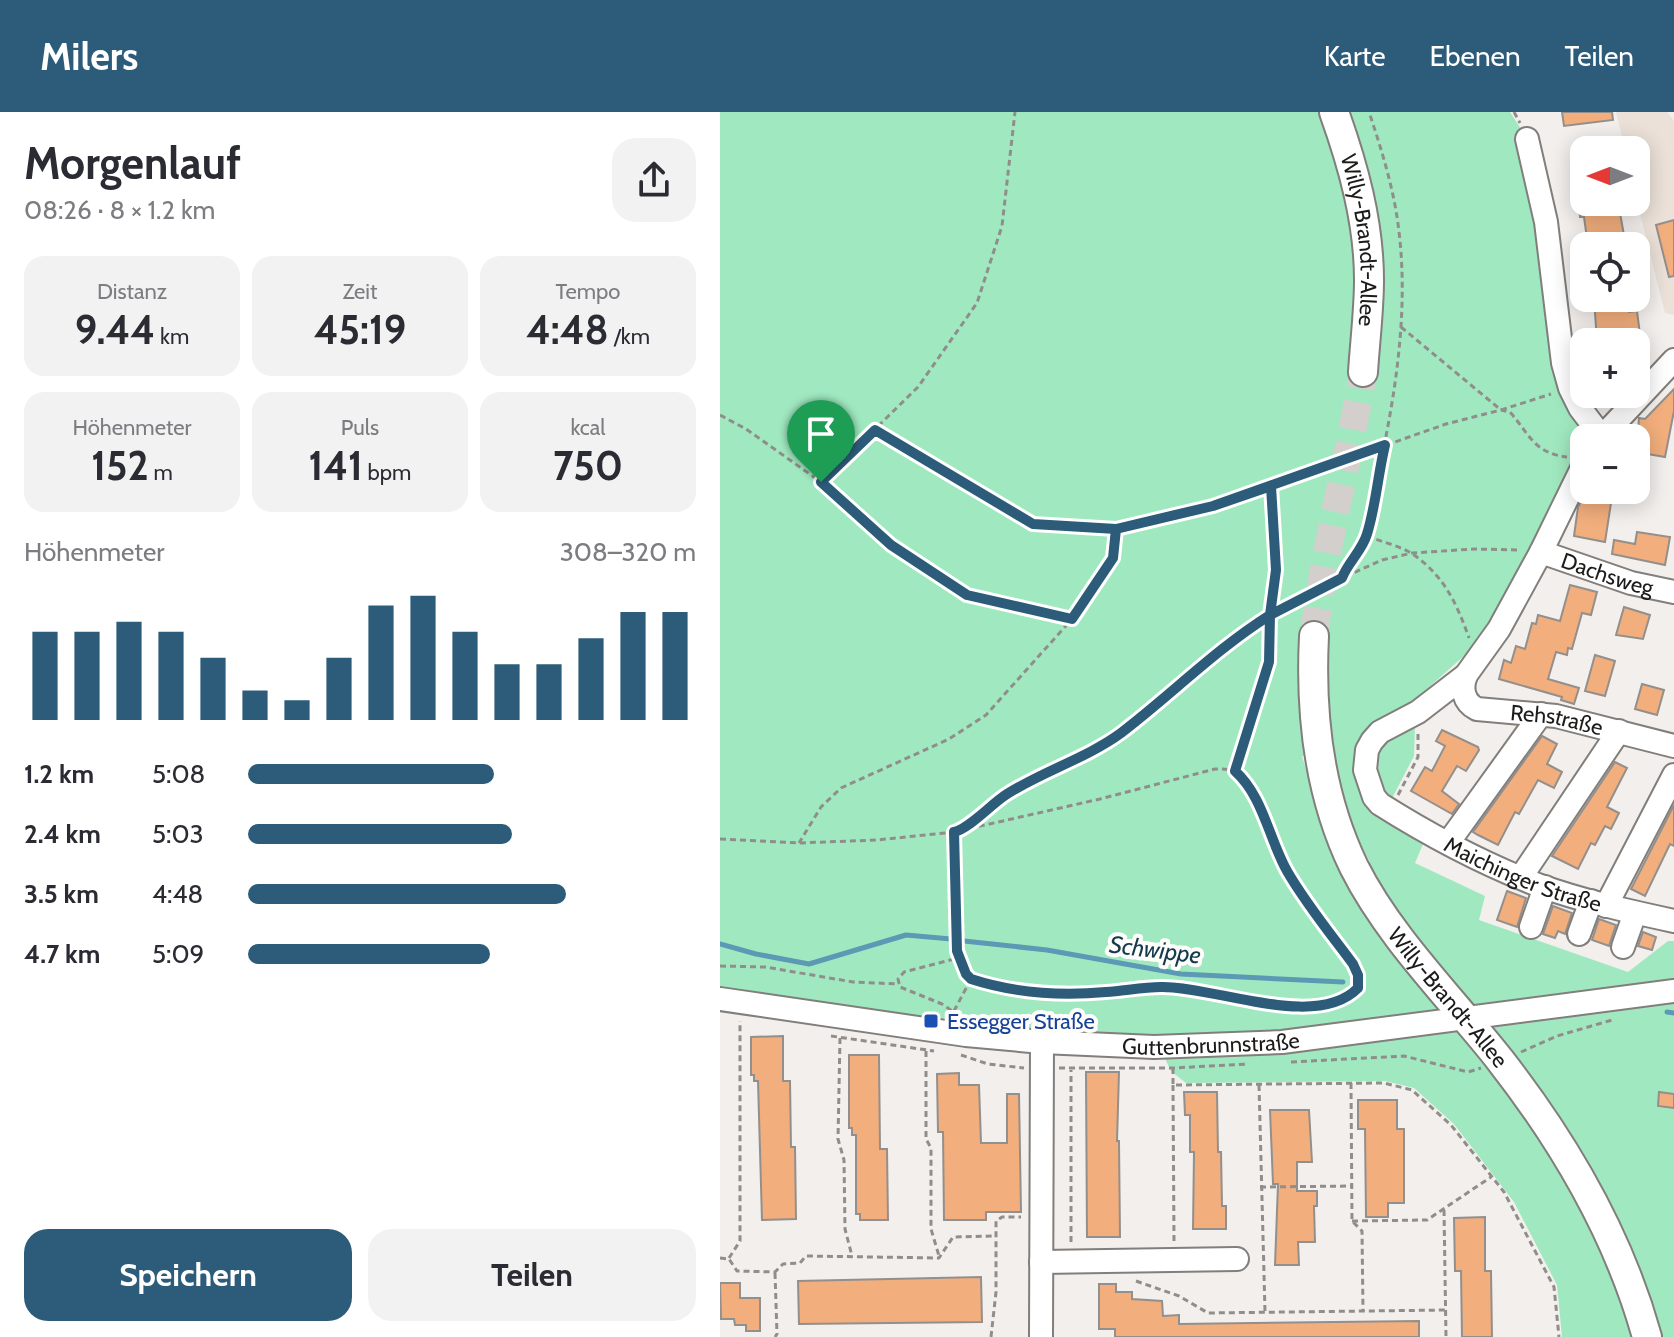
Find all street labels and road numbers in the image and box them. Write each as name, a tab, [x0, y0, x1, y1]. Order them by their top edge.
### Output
street label: Willy-Brandt-Allee	[1335, 151, 1382, 327]
street label: Dachsweg	[1557, 547, 1657, 602]
street label: Rehstraße	[1509, 699, 1606, 741]
street label: Maichinger Straße	[1440, 831, 1604, 918]
street label: Willy-Brandt-Allee	[1382, 922, 1514, 1073]
street label: Guttenbrunnstraße	[1122, 1027, 1301, 1061]

